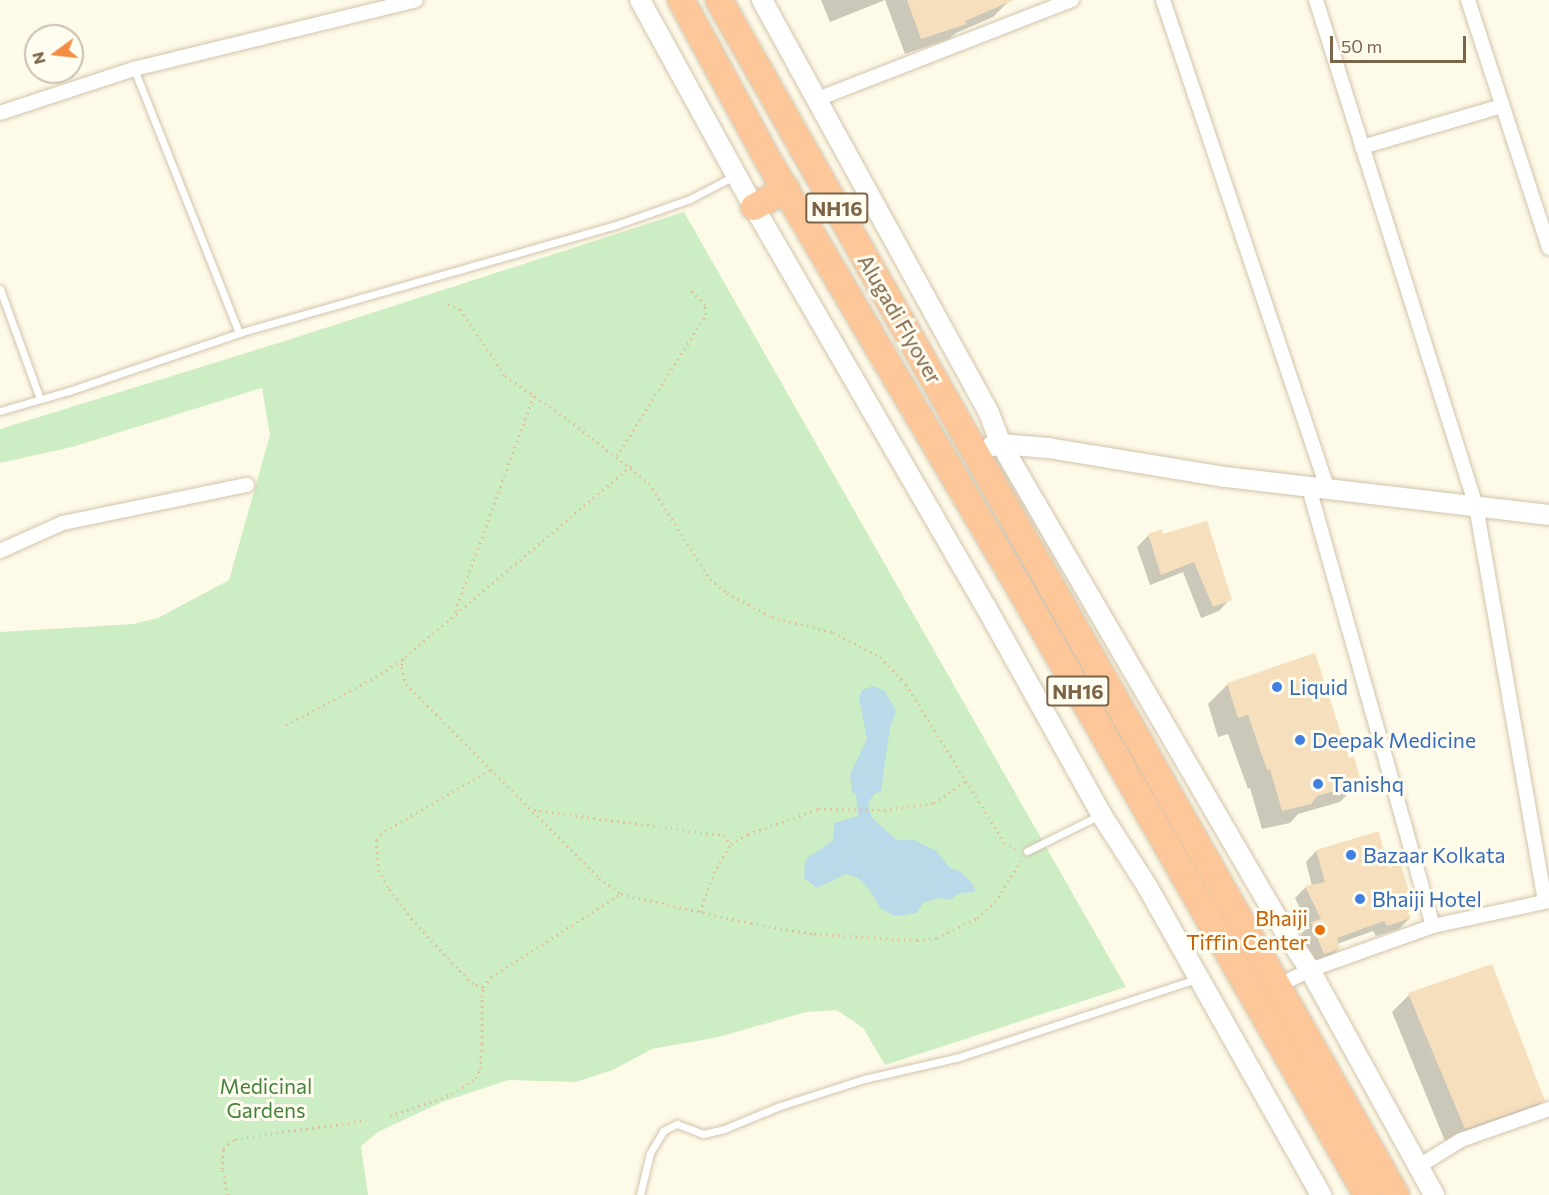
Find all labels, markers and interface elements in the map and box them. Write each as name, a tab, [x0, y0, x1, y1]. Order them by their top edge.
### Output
north arrow	[24, 24, 84, 84]
scale bar	[1333, 24, 1470, 62]
text: 50 m	[1341, 35, 1382, 57]
text: N	[27, 50, 49, 67]
road number: NH16	[804, 191, 870, 225]
street label: Alugadi Flyover	[853, 250, 947, 388]
road number: NH16	[1045, 674, 1111, 708]
place label: Liquid	[1289, 674, 1348, 700]
marker: Liquid	[1270, 680, 1284, 694]
place label: Deepak Medicine	[1312, 727, 1476, 753]
marker: Deepak Medicine	[1293, 733, 1307, 747]
place label: Tanishq	[1330, 771, 1404, 797]
marker: Tanishq	[1311, 777, 1325, 791]
place label: Bazaar Kolkata	[1363, 842, 1506, 868]
marker: Bazaar Kolkata	[1344, 848, 1358, 862]
place label: Bhaiji Hotel	[1372, 886, 1482, 912]
marker: Bhaiji Hotel	[1353, 892, 1367, 906]
place label: Bhaiji Tiffin Center	[1186, 905, 1308, 955]
marker: Bhaiji Tiffin Center	[1313, 923, 1327, 937]
park label: Medicinal Gardens	[220, 1073, 312, 1123]

